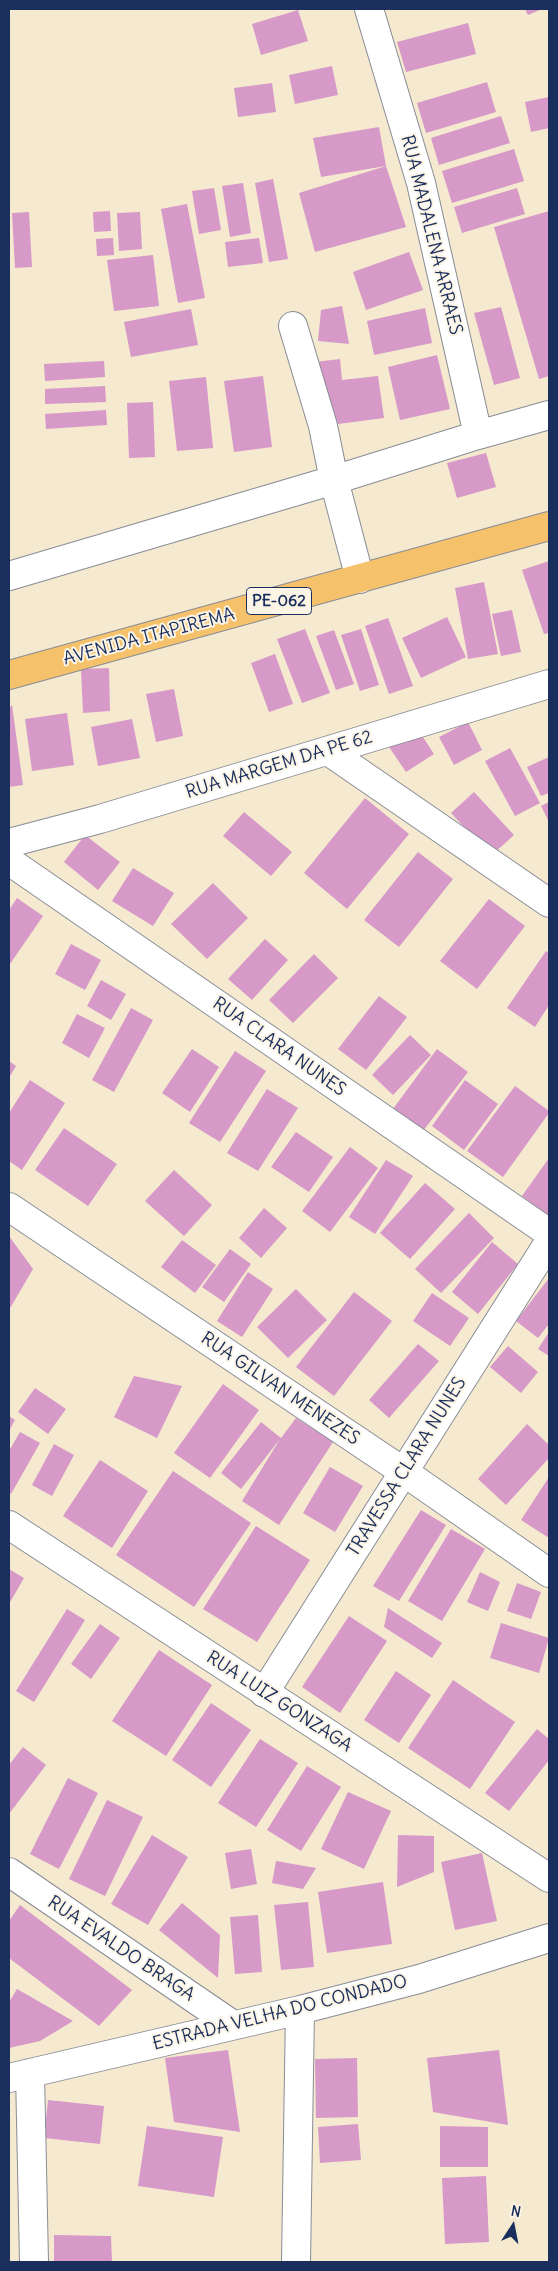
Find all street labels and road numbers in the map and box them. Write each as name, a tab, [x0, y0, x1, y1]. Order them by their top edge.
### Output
street label: RUA MADALENA ARRAES	[396, 133, 466, 337]
road number: PE-062	[246, 588, 312, 614]
street label: AVENIDA ITAPIREMA	[61, 604, 237, 670]
street label: RUA MARGEM DA PE 62	[183, 726, 375, 804]
street label: RUA CLARA NUNES	[208, 993, 350, 1101]
street label: RUA GILVAN MENEZES	[197, 1328, 363, 1450]
street label: TRAVESSA CLARA NUNES	[343, 1373, 471, 1561]
street label: RUA LUIZ GONZAGA	[202, 1647, 356, 1757]
street label: RUA EVALDO BRAGA	[43, 1892, 199, 2006]
street label: ESTRADA VELHA DO CONDADO	[150, 1971, 410, 2055]

